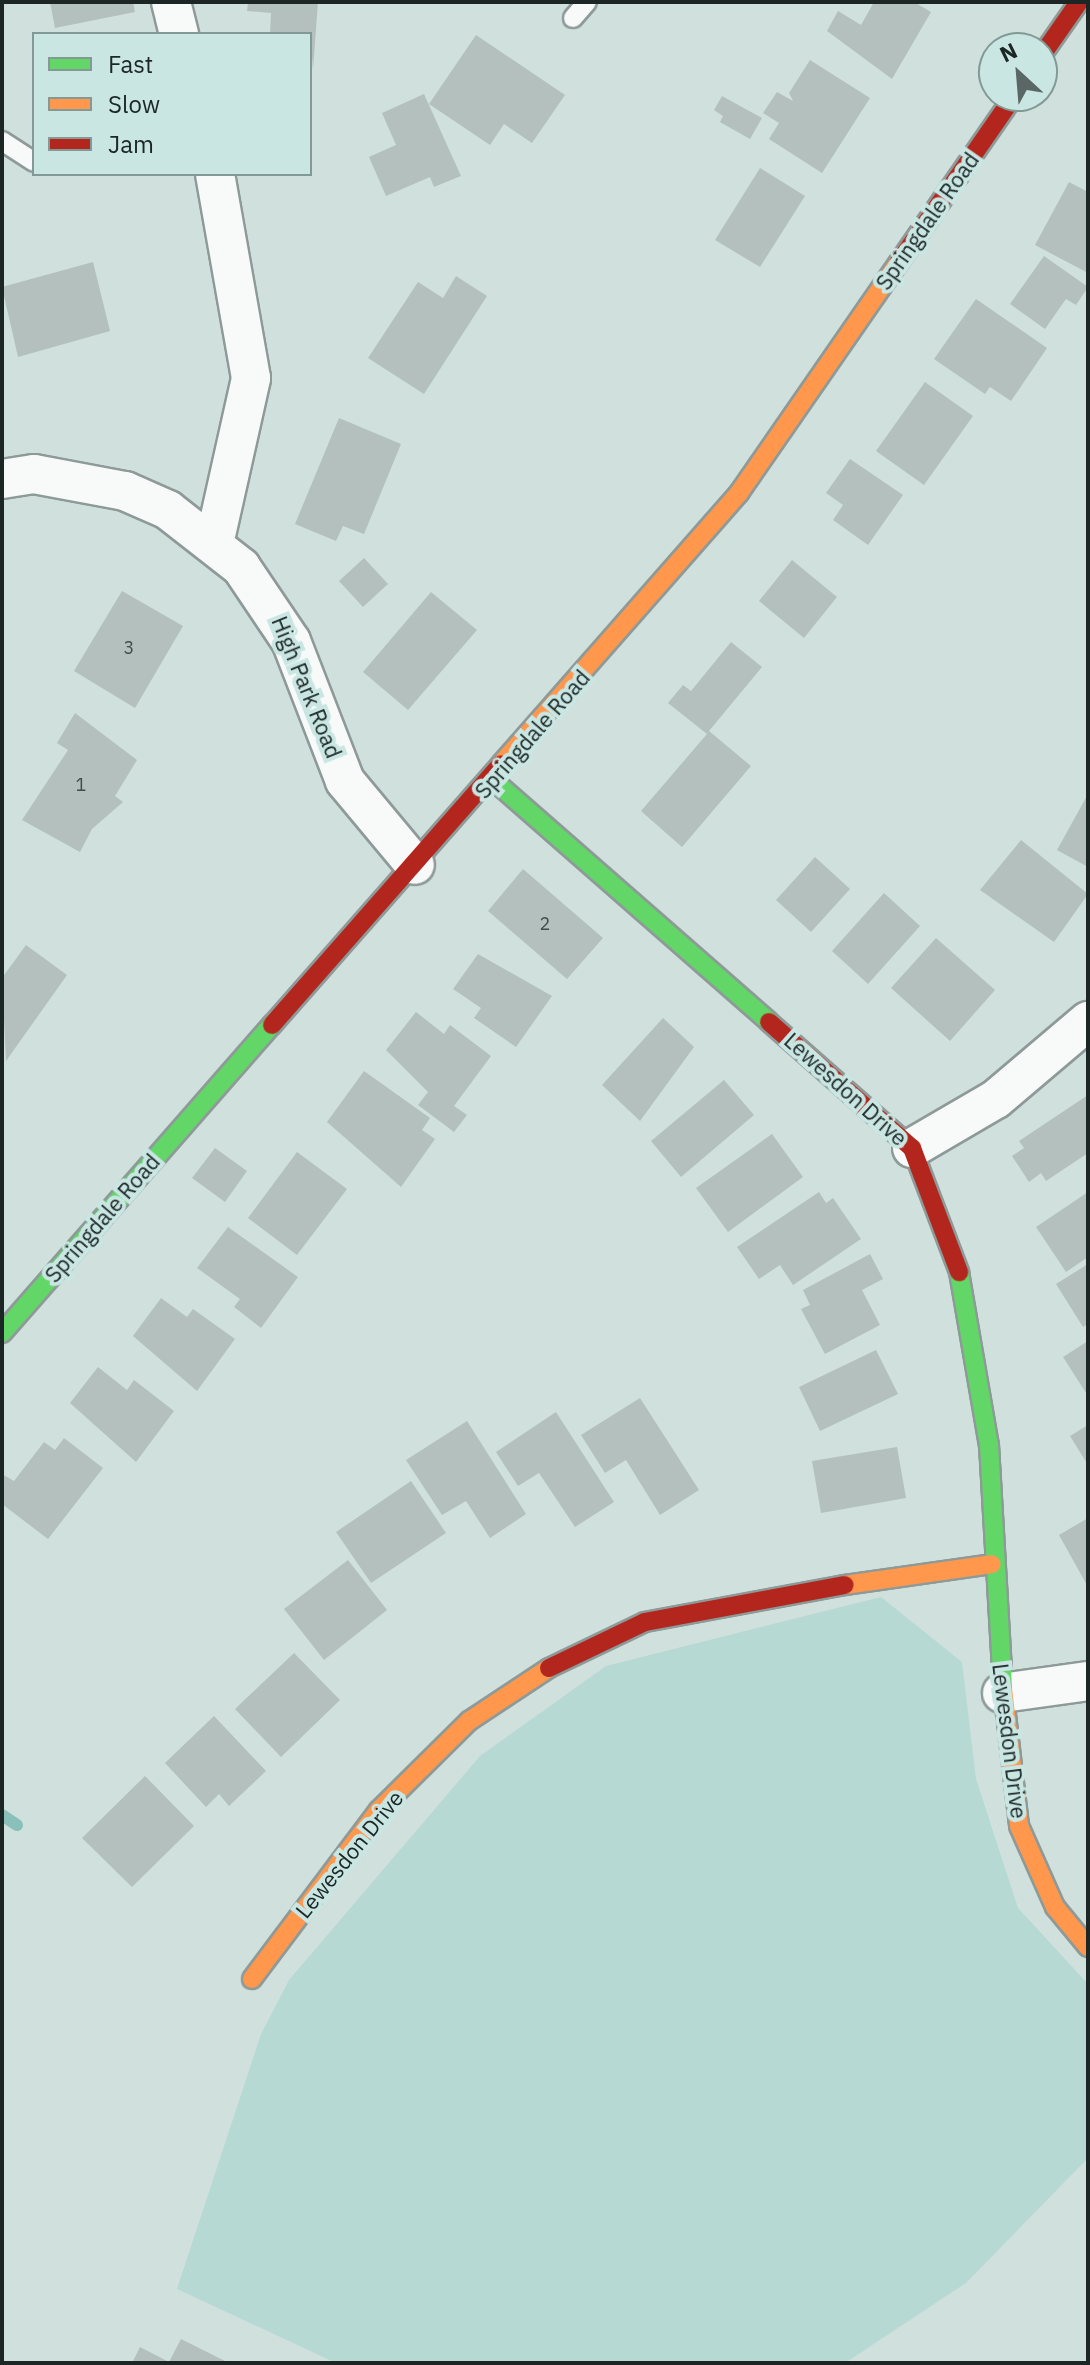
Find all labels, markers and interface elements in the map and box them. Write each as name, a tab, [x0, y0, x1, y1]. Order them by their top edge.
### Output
legend	[32, 32, 312, 176]
north arrow	[978, 32, 1058, 112]
text: N	[995, 35, 1022, 68]
text: Fast	[108, 48, 153, 80]
text: Slow	[108, 88, 160, 120]
text: Jam	[108, 128, 154, 160]
street label: Springdale Road	[870, 147, 984, 295]
street label: High Park Road	[267, 612, 347, 762]
house number: 3	[124, 637, 134, 659]
street label: Springdale Road	[469, 664, 595, 804]
house number: 1	[76, 774, 86, 796]
house number: 2	[540, 913, 550, 935]
street label: Lewesdon Drive	[779, 1027, 913, 1151]
street label: Springdale Road	[39, 1148, 165, 1288]
street label: Lewesdon Drive	[987, 1662, 1033, 1820]
street label: Lewesdon Drive	[290, 1785, 408, 1923]

